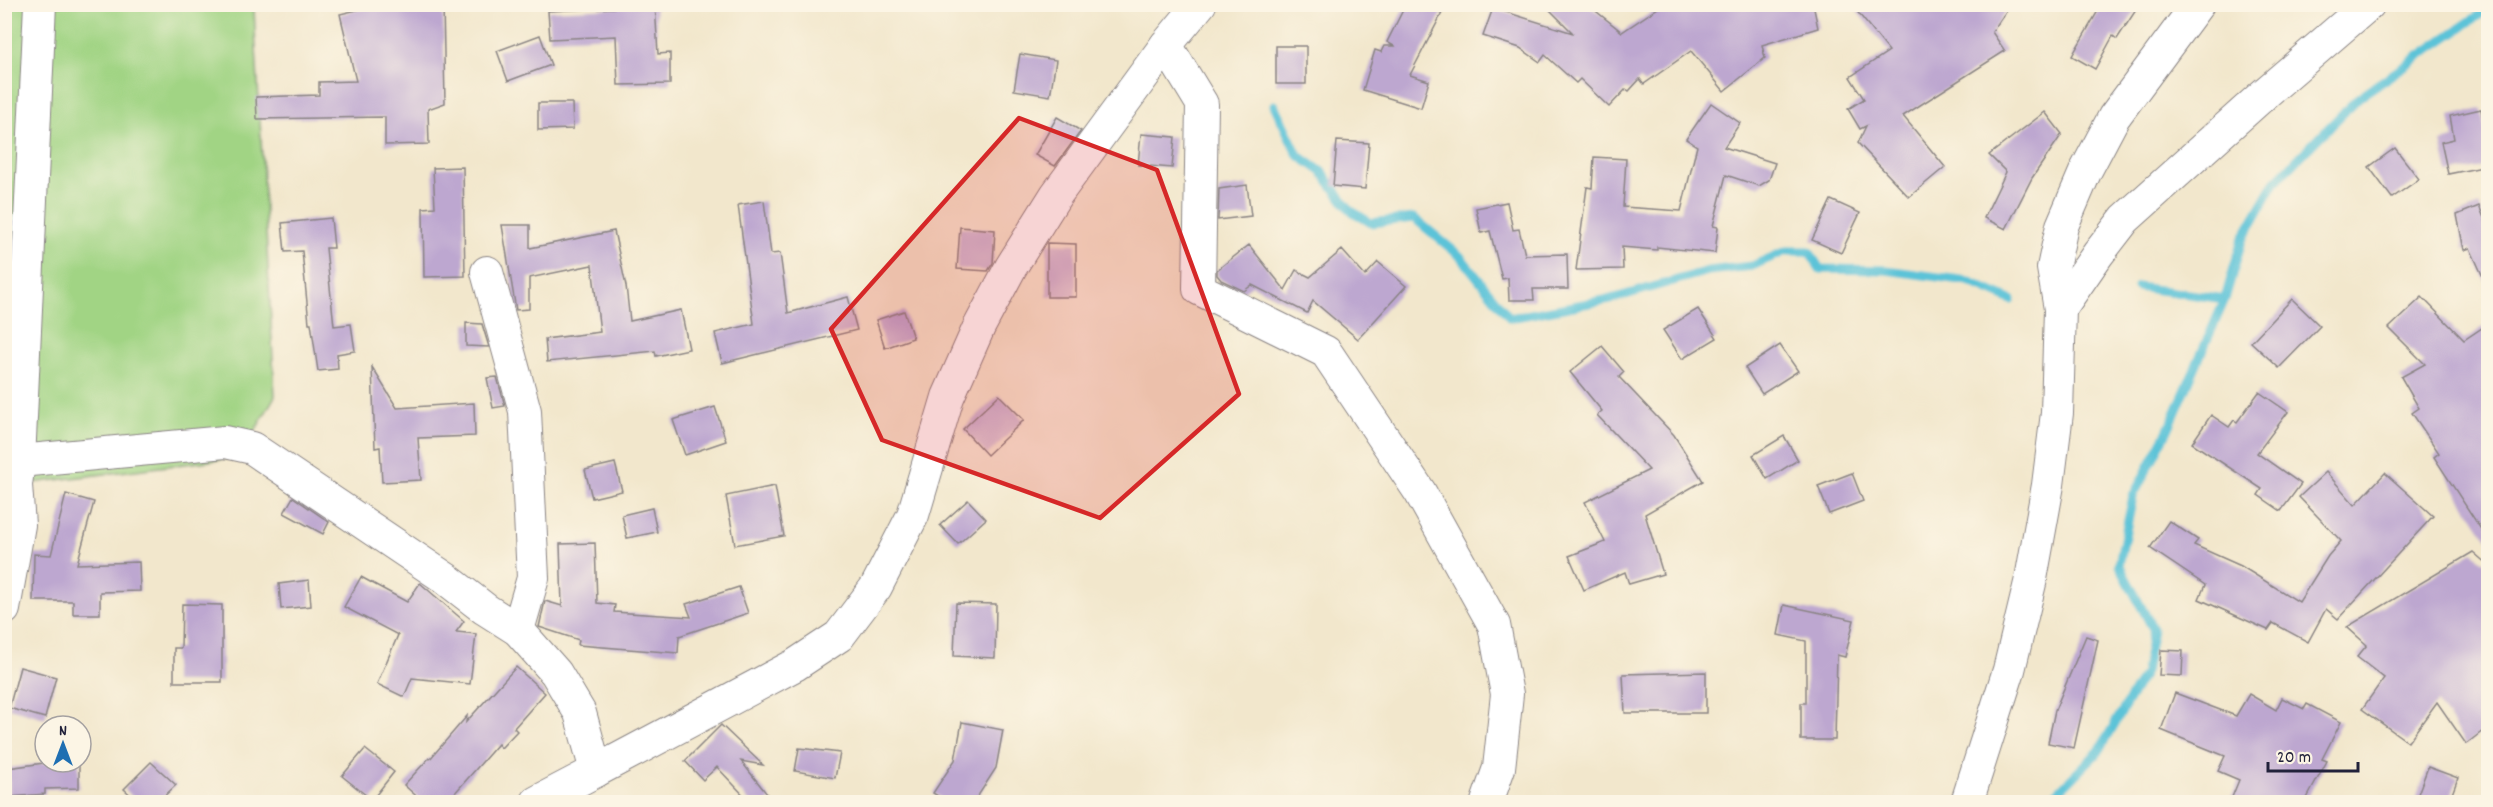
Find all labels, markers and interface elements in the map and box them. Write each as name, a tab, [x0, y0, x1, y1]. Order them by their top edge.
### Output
north arrow	[33, 714, 93, 774]
text: N	[59, 720, 67, 743]
scale bar	[2268, 735, 2358, 773]
text: 20 m	[2277, 746, 2311, 771]

